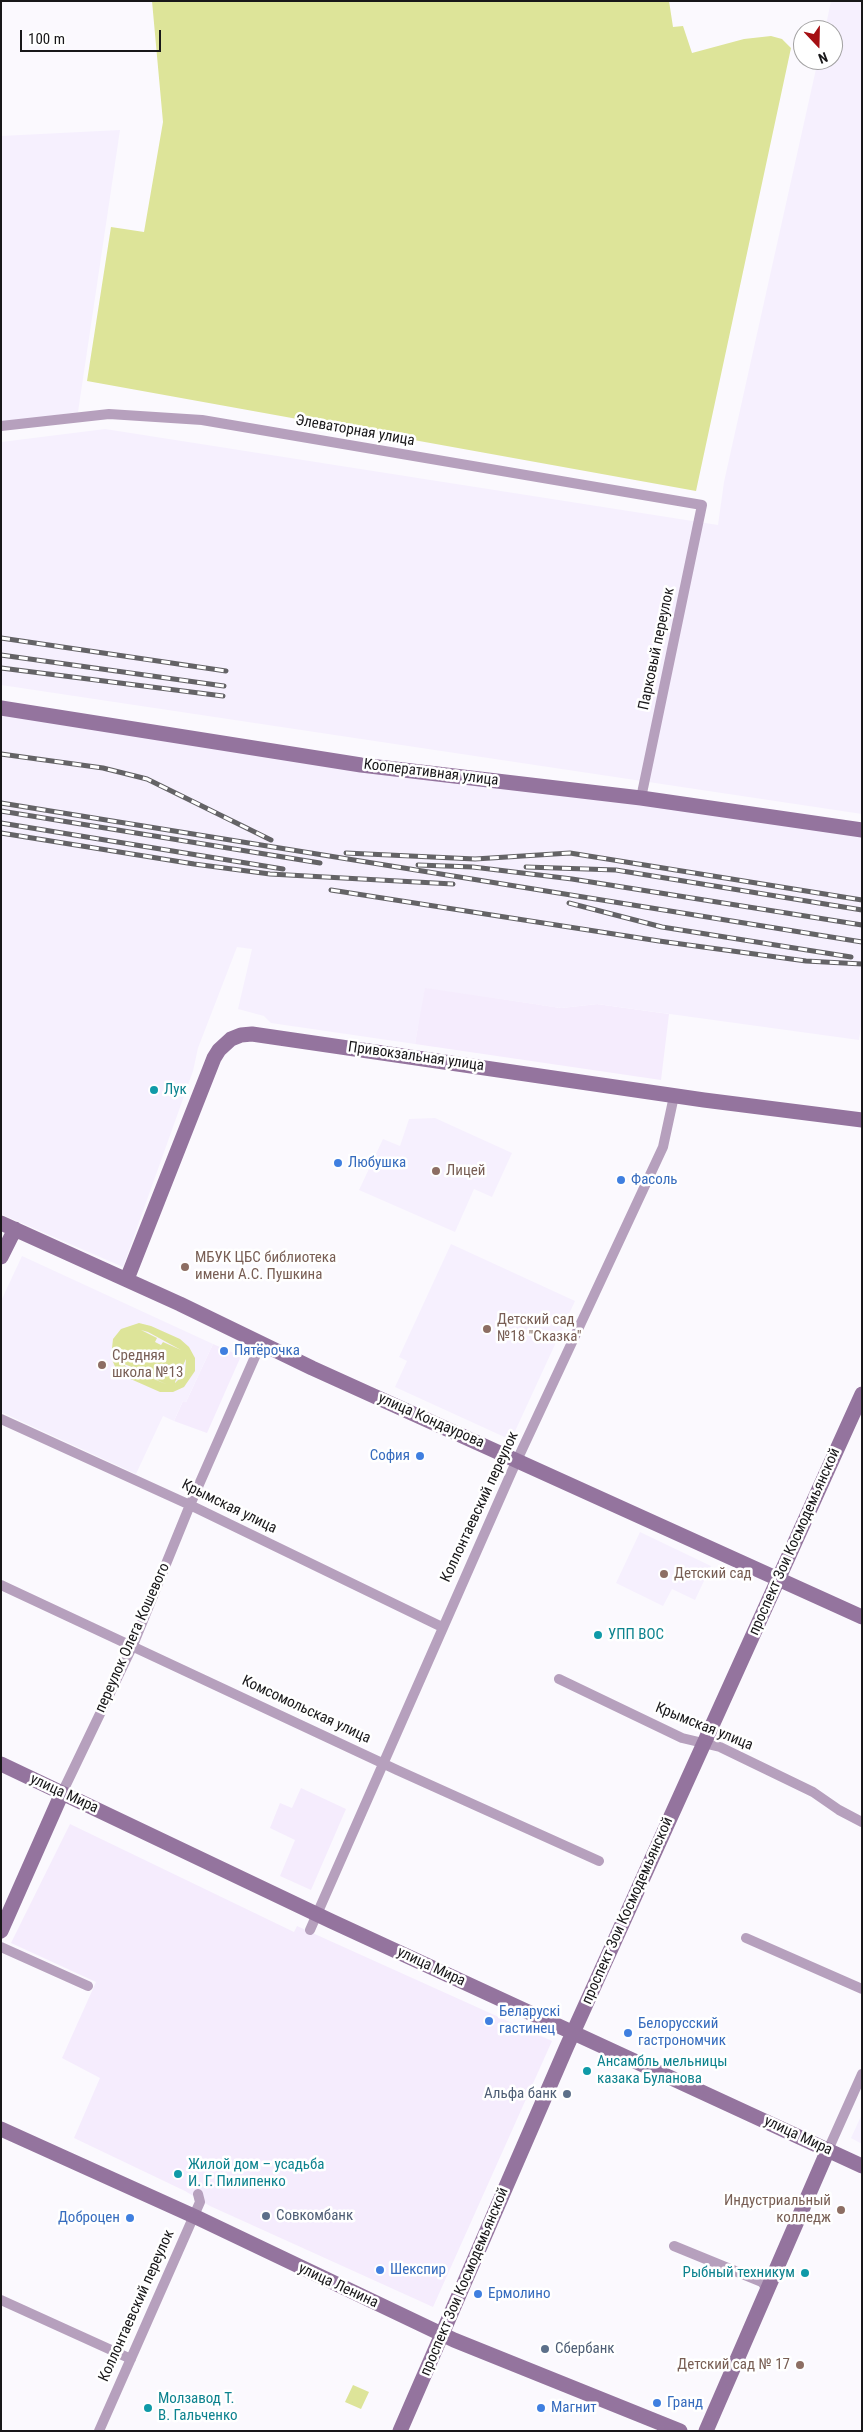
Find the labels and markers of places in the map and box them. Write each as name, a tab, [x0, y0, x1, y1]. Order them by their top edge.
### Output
place label: Лук	[164, 1081, 187, 1099]
marker: Лук	[148, 1084, 160, 1096]
place label: Любушка	[348, 1154, 406, 1172]
marker: Любушка	[332, 1157, 344, 1169]
place label: Лицей	[446, 1162, 485, 1180]
marker: Лицей	[430, 1165, 442, 1177]
place label: Фасоль	[631, 1171, 678, 1189]
marker: Фасоль	[615, 1174, 627, 1186]
place label: МБУК ЦБС библиотека имени А.С. Пушкина	[195, 1249, 336, 1284]
marker: МБУК ЦБС библиотека имени А.С. Пушкина	[179, 1261, 191, 1273]
place label: Детский сад №18 "Сказка"	[497, 1311, 582, 1346]
marker: Детский сад №18 "Сказка"	[481, 1323, 493, 1335]
place label: Пятёрочка	[234, 1342, 300, 1360]
marker: Пятёрочка	[218, 1345, 230, 1357]
place label: Средняя школа №13	[112, 1347, 183, 1382]
marker: Средняя школа №13	[96, 1359, 108, 1371]
place label: София	[370, 1447, 410, 1465]
marker: София	[414, 1450, 426, 1462]
place label: Детский сад	[674, 1565, 752, 1583]
marker: Детский сад	[658, 1568, 670, 1580]
place label: УПП ВОС	[608, 1626, 664, 1644]
marker: УПП ВОС	[592, 1629, 604, 1641]
place label: Беларускi гастинец	[499, 2003, 560, 2038]
marker: Беларускi гастинец	[483, 2015, 495, 2027]
place label: Белорусский гастрономчик	[638, 2015, 726, 2050]
marker: Белорусский гастрономчик	[622, 2027, 634, 2039]
place label: Ансамбль мельницы казака Буланова	[597, 2053, 728, 2088]
marker: Ансамбль мельницы казака Буланова	[581, 2065, 593, 2077]
place label: Альфа банк	[484, 2085, 557, 2103]
marker: Альфа банк	[561, 2088, 573, 2100]
place label: Жилой дом – усадьба И. Г. Пилипенко	[188, 2156, 324, 2191]
marker: Жилой дом – усадьба И. Г. Пилипенко	[172, 2168, 184, 2180]
place label: Индустриальный колледж	[724, 2192, 831, 2227]
marker: Индустриальный колледж	[835, 2204, 847, 2216]
place label: Совкомбанк	[276, 2207, 353, 2225]
place label: Доброцен	[58, 2209, 120, 2227]
marker: Совкомбанк	[260, 2210, 272, 2222]
marker: Доброцен	[124, 2212, 136, 2224]
place label: Шекспир	[390, 2261, 446, 2279]
marker: Шекспир	[374, 2264, 386, 2276]
place label: Рыбный техникум	[683, 2264, 795, 2282]
marker: Рыбный техникум	[799, 2267, 811, 2279]
place label: Ермолино	[488, 2285, 550, 2303]
marker: Ермолино	[472, 2288, 484, 2300]
place label: Сбербанк	[555, 2340, 615, 2358]
marker: Сбербанк	[539, 2343, 551, 2355]
place label: Детский сад № 17	[677, 2356, 790, 2374]
marker: Детский сад № 17	[794, 2359, 806, 2371]
place label: Молзавод Т. В. Гальченко	[158, 2390, 238, 2425]
place label: Гранд	[667, 2394, 703, 2412]
marker: Гранд	[651, 2397, 663, 2409]
place label: Магнит	[551, 2399, 597, 2417]
marker: Молзавод Т. В. Гальченко	[142, 2402, 154, 2414]
marker: Магнит	[535, 2402, 547, 2414]

